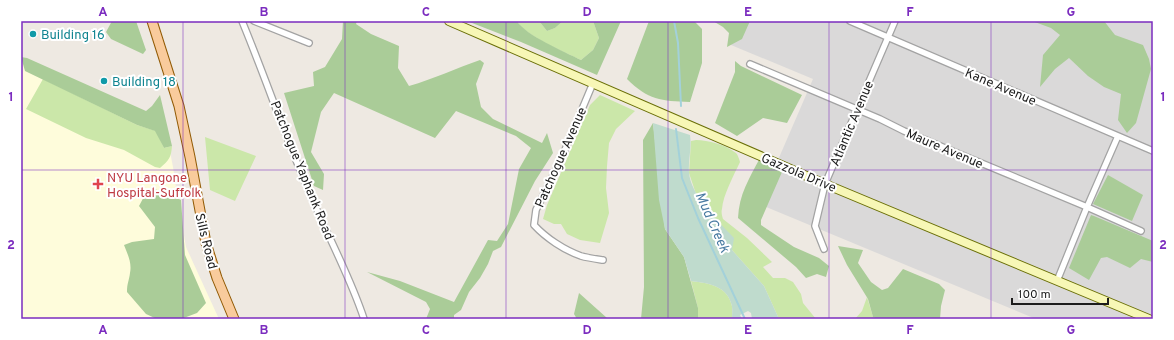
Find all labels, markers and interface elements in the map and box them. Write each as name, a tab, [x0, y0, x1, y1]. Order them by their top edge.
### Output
text: A	[98, 5, 108, 21]
text: B	[260, 5, 269, 21]
text: C	[422, 5, 430, 21]
text: D	[582, 5, 592, 21]
text: E	[744, 5, 752, 21]
text: F	[906, 5, 914, 21]
text: G	[1067, 5, 1076, 21]
place label: Building 16	[41, 28, 105, 44]
marker: Building 16	[28, 29, 38, 39]
street label: Kane Avenue	[962, 66, 1038, 110]
place label: Building 18	[112, 75, 176, 91]
marker: Building 18	[99, 76, 109, 86]
street label: Atlantic Avenue	[828, 79, 878, 169]
text: 1	[8, 90, 14, 106]
text: 1	[1160, 90, 1166, 106]
street label: Patchogue Yaphank Road	[266, 99, 336, 243]
street label: Patchogue Avenue	[532, 105, 591, 211]
street label: Maure Avenue	[903, 126, 985, 173]
street label: Gazzola Drive	[758, 151, 838, 197]
place label: NYU Langone Hospital-Suffolk	[107, 171, 202, 202]
marker: NYU Langone Hospital-Suffolk	[92, 178, 104, 190]
water label: Mud Creek	[691, 190, 733, 256]
street label: Sills Road	[190, 212, 220, 271]
text: 2	[7, 238, 15, 254]
text: 2	[1159, 238, 1167, 254]
scale bar	[1012, 280, 1108, 306]
text: 100 m	[1018, 287, 1051, 303]
text: A	[98, 323, 108, 339]
text: B	[260, 323, 269, 339]
text: C	[422, 323, 430, 339]
text: D	[582, 323, 592, 339]
text: E	[744, 323, 752, 339]
text: F	[906, 323, 914, 339]
text: G	[1067, 323, 1076, 339]

